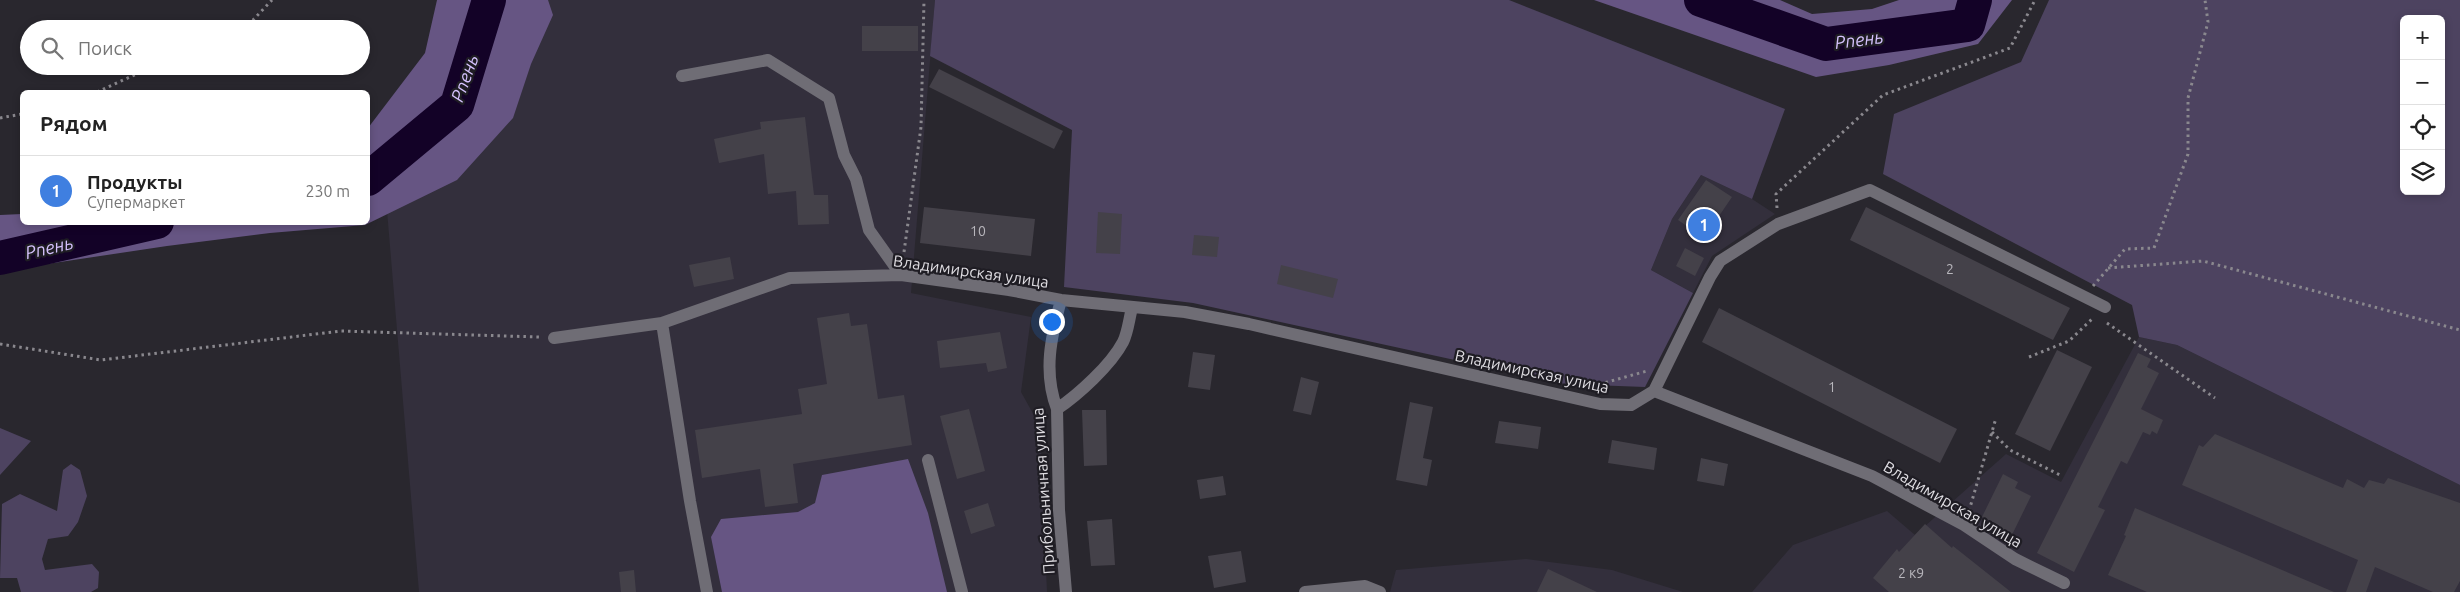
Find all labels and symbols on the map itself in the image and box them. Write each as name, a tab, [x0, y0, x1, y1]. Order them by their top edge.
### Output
water label: Рпень	[1834, 26, 1884, 52]
water label: Рпень	[446, 52, 482, 104]
pin: 1	[1688, 206, 1720, 244]
house number: 10	[970, 223, 986, 239]
water label: Рпень	[23, 232, 75, 262]
street label: Владимирская улица	[892, 251, 1050, 291]
house number: 2	[1946, 261, 1954, 277]
your location	[1039, 309, 1065, 335]
street label: Владимирская улица	[1453, 346, 1611, 396]
house number: 1	[1828, 379, 1836, 395]
street label: Прибольничная улица	[1028, 407, 1058, 575]
street label: Владимирская улица	[1881, 457, 2025, 551]
house number: 2 к9	[1898, 565, 1924, 581]

